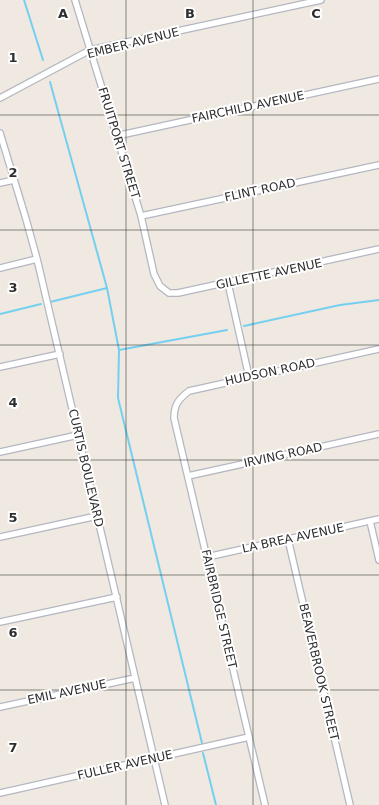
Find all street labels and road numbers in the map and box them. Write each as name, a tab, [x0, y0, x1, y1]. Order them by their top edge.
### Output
street label: EMBER AVENUE	[85, 25, 181, 61]
street label: FRUITPORT STREET	[95, 86, 143, 201]
street label: FAIRCHILD AVENUE	[191, 88, 305, 126]
street label: FLINT ROAD	[223, 176, 297, 204]
street label: GILLETTE AVENUE	[215, 256, 323, 292]
street label: HUDSON ROAD	[224, 356, 316, 388]
street label: CURTIS BOULEVARD	[66, 408, 106, 528]
street label: IRVING ROAD	[242, 440, 324, 470]
street label: LA BREA AVENUE	[241, 520, 345, 556]
street label: FAIRBRIDGE STREET	[198, 548, 240, 671]
street label: BEAVERBROOK STREET	[296, 602, 342, 743]
street label: EMIL AVENUE	[26, 677, 108, 707]
street label: FULLER AVENUE	[76, 747, 174, 783]

